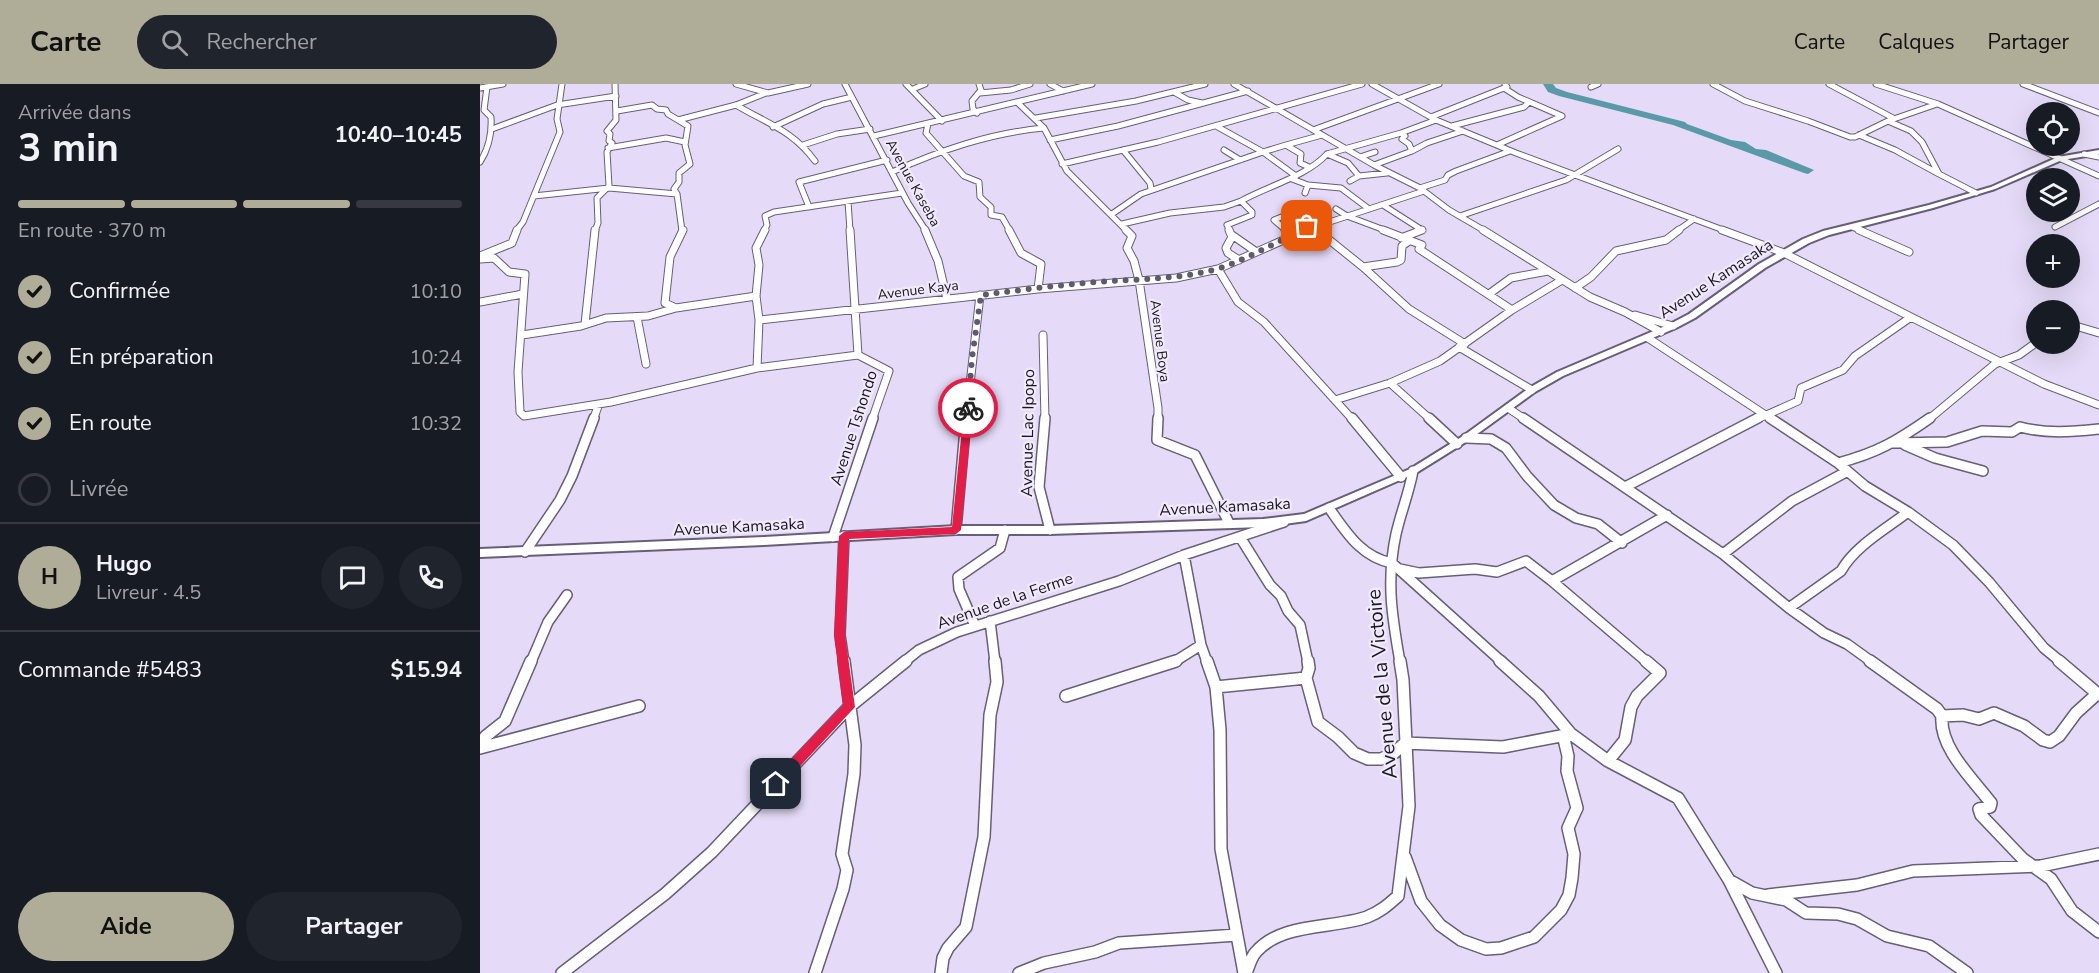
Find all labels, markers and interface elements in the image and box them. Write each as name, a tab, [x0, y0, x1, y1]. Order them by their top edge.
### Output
search box	[137, 15, 557, 69]
text: Carte	[30, 23, 101, 61]
icon: search	[158, 26, 191, 59]
text: Rechercher	[206, 27, 317, 57]
text: Carte	[1794, 28, 1845, 56]
text: Calques	[1878, 28, 1955, 56]
text: Partager	[1988, 28, 2069, 56]
text: Arrivée dans	[18, 99, 131, 126]
map controls	[2026, 102, 2080, 354]
button: locate	[2026, 102, 2080, 156]
text: 10:40–10:45	[334, 120, 462, 150]
text: 3 min	[18, 122, 119, 175]
street label: Avenue Kaseba	[881, 136, 945, 230]
button: layers	[2026, 168, 2080, 222]
pin	[1281, 200, 1332, 251]
icon: bag	[1290, 209, 1323, 242]
text: En route · 370 m	[18, 217, 166, 244]
street label: Avenue Kamasaka	[1655, 234, 1777, 324]
button: +	[2026, 234, 2080, 288]
icon: check	[18, 275, 51, 308]
text: Confirmée	[69, 276, 170, 306]
street label: Avenue Kaya	[876, 276, 960, 304]
text: 10:10	[409, 278, 462, 305]
street label: Avenue Boya	[1146, 299, 1174, 383]
button: −	[2026, 300, 2080, 354]
icon: check	[18, 341, 51, 374]
text: En préparation	[69, 342, 214, 372]
text: 10:24	[409, 344, 462, 371]
street label: Avenue Tshondo	[825, 367, 883, 488]
street label: Avenue Lac Ipopo	[1016, 369, 1040, 497]
courier	[938, 378, 998, 438]
icon: bike	[952, 392, 985, 425]
icon: check	[18, 407, 51, 440]
text: En route	[69, 408, 152, 438]
text: 10:32	[409, 410, 462, 437]
text: Livrée	[69, 474, 129, 504]
street label: Avenue Kamasaka	[1159, 493, 1291, 521]
street label: Avenue Kamasaka	[673, 513, 805, 541]
button: chat	[321, 546, 384, 609]
button: phone	[399, 546, 462, 609]
text: Hugo	[96, 549, 152, 579]
text: H	[41, 562, 58, 592]
street label: Avenue de la Ferme	[934, 567, 1076, 635]
text: Livreur · 4.5	[96, 579, 201, 606]
street label: Avenue de la Victoire	[1360, 588, 1404, 780]
text: Commande #5483	[18, 655, 202, 685]
text: $15.94	[391, 655, 462, 685]
pin	[750, 758, 801, 809]
icon: home	[759, 767, 792, 800]
button: Aide	[18, 892, 234, 961]
button: Partager	[246, 892, 462, 961]

